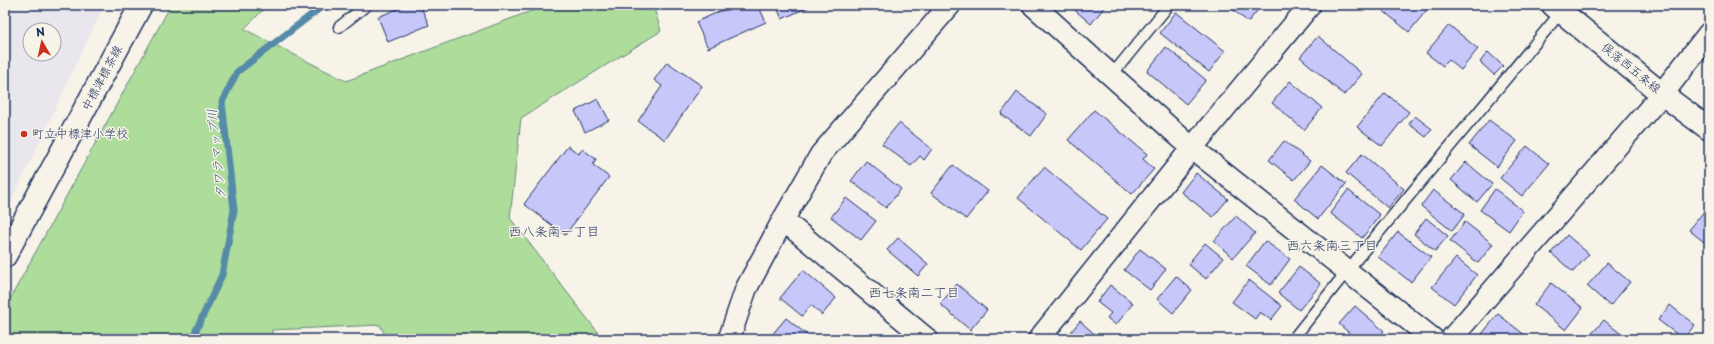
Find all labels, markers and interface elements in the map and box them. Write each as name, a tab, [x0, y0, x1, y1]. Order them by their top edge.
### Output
north arrow	[22, 22, 62, 62]
text: N	[35, 23, 46, 41]
street label: 俣落西五条線	[1598, 38, 1665, 97]
street label: 中標津標茶線	[76, 42, 126, 114]
water label: タワラマップ川	[201, 108, 230, 200]
place label: 町立中標津小学校	[32, 124, 128, 142]
marker: 町立中標津小学校	[19, 129, 29, 139]
district label: 西八条南一丁目	[508, 221, 600, 240]
district label: 西六条南三丁目	[1286, 235, 1378, 254]
district label: 西七条南二丁目	[868, 282, 960, 301]

